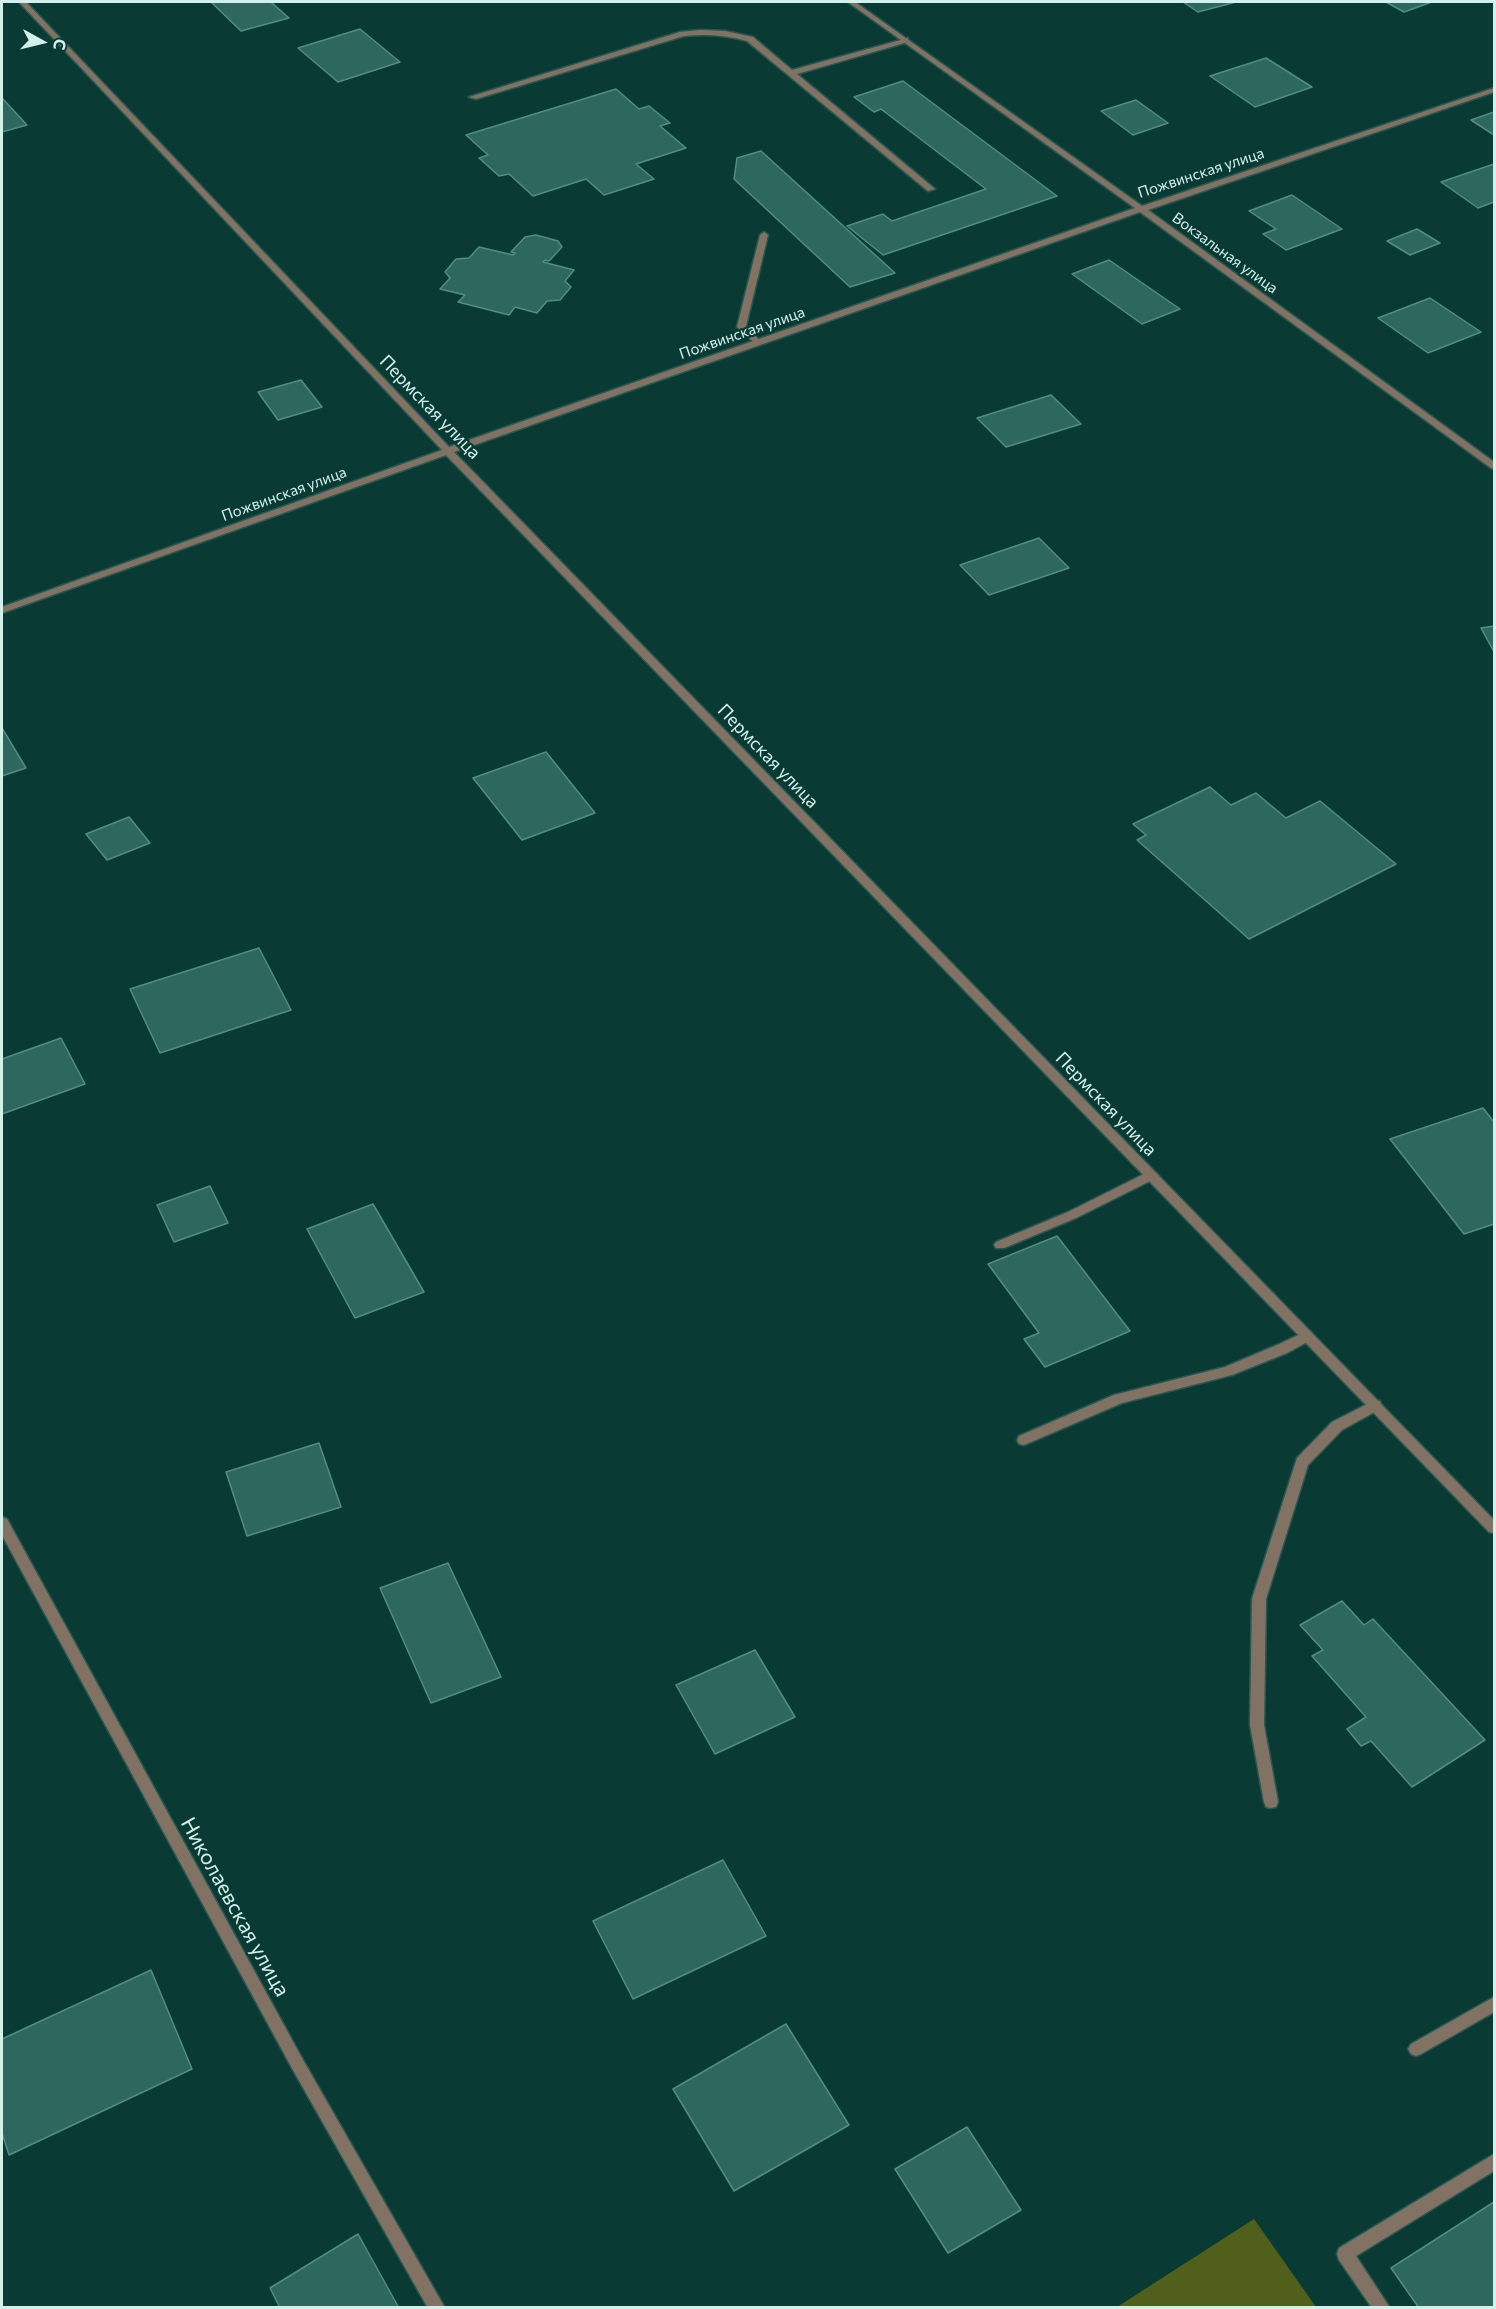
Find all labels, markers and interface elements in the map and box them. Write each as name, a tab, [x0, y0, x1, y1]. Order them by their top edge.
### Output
north arrow	[12, 12, 72, 72]
text: С	[50, 38, 70, 51]
street label: Пожвинская улица	[1136, 144, 1266, 202]
street label: Вокзальная улица	[1169, 209, 1281, 297]
street label: Пожвинская улица	[677, 303, 807, 363]
street label: Пермская улица	[375, 351, 485, 463]
street label: Пожвинская улица	[219, 463, 349, 525]
street label: Пермская улица	[713, 700, 823, 812]
street label: Пермская улица	[1051, 1048, 1161, 1160]
street label: Николаевская улица	[175, 1813, 295, 2001]

